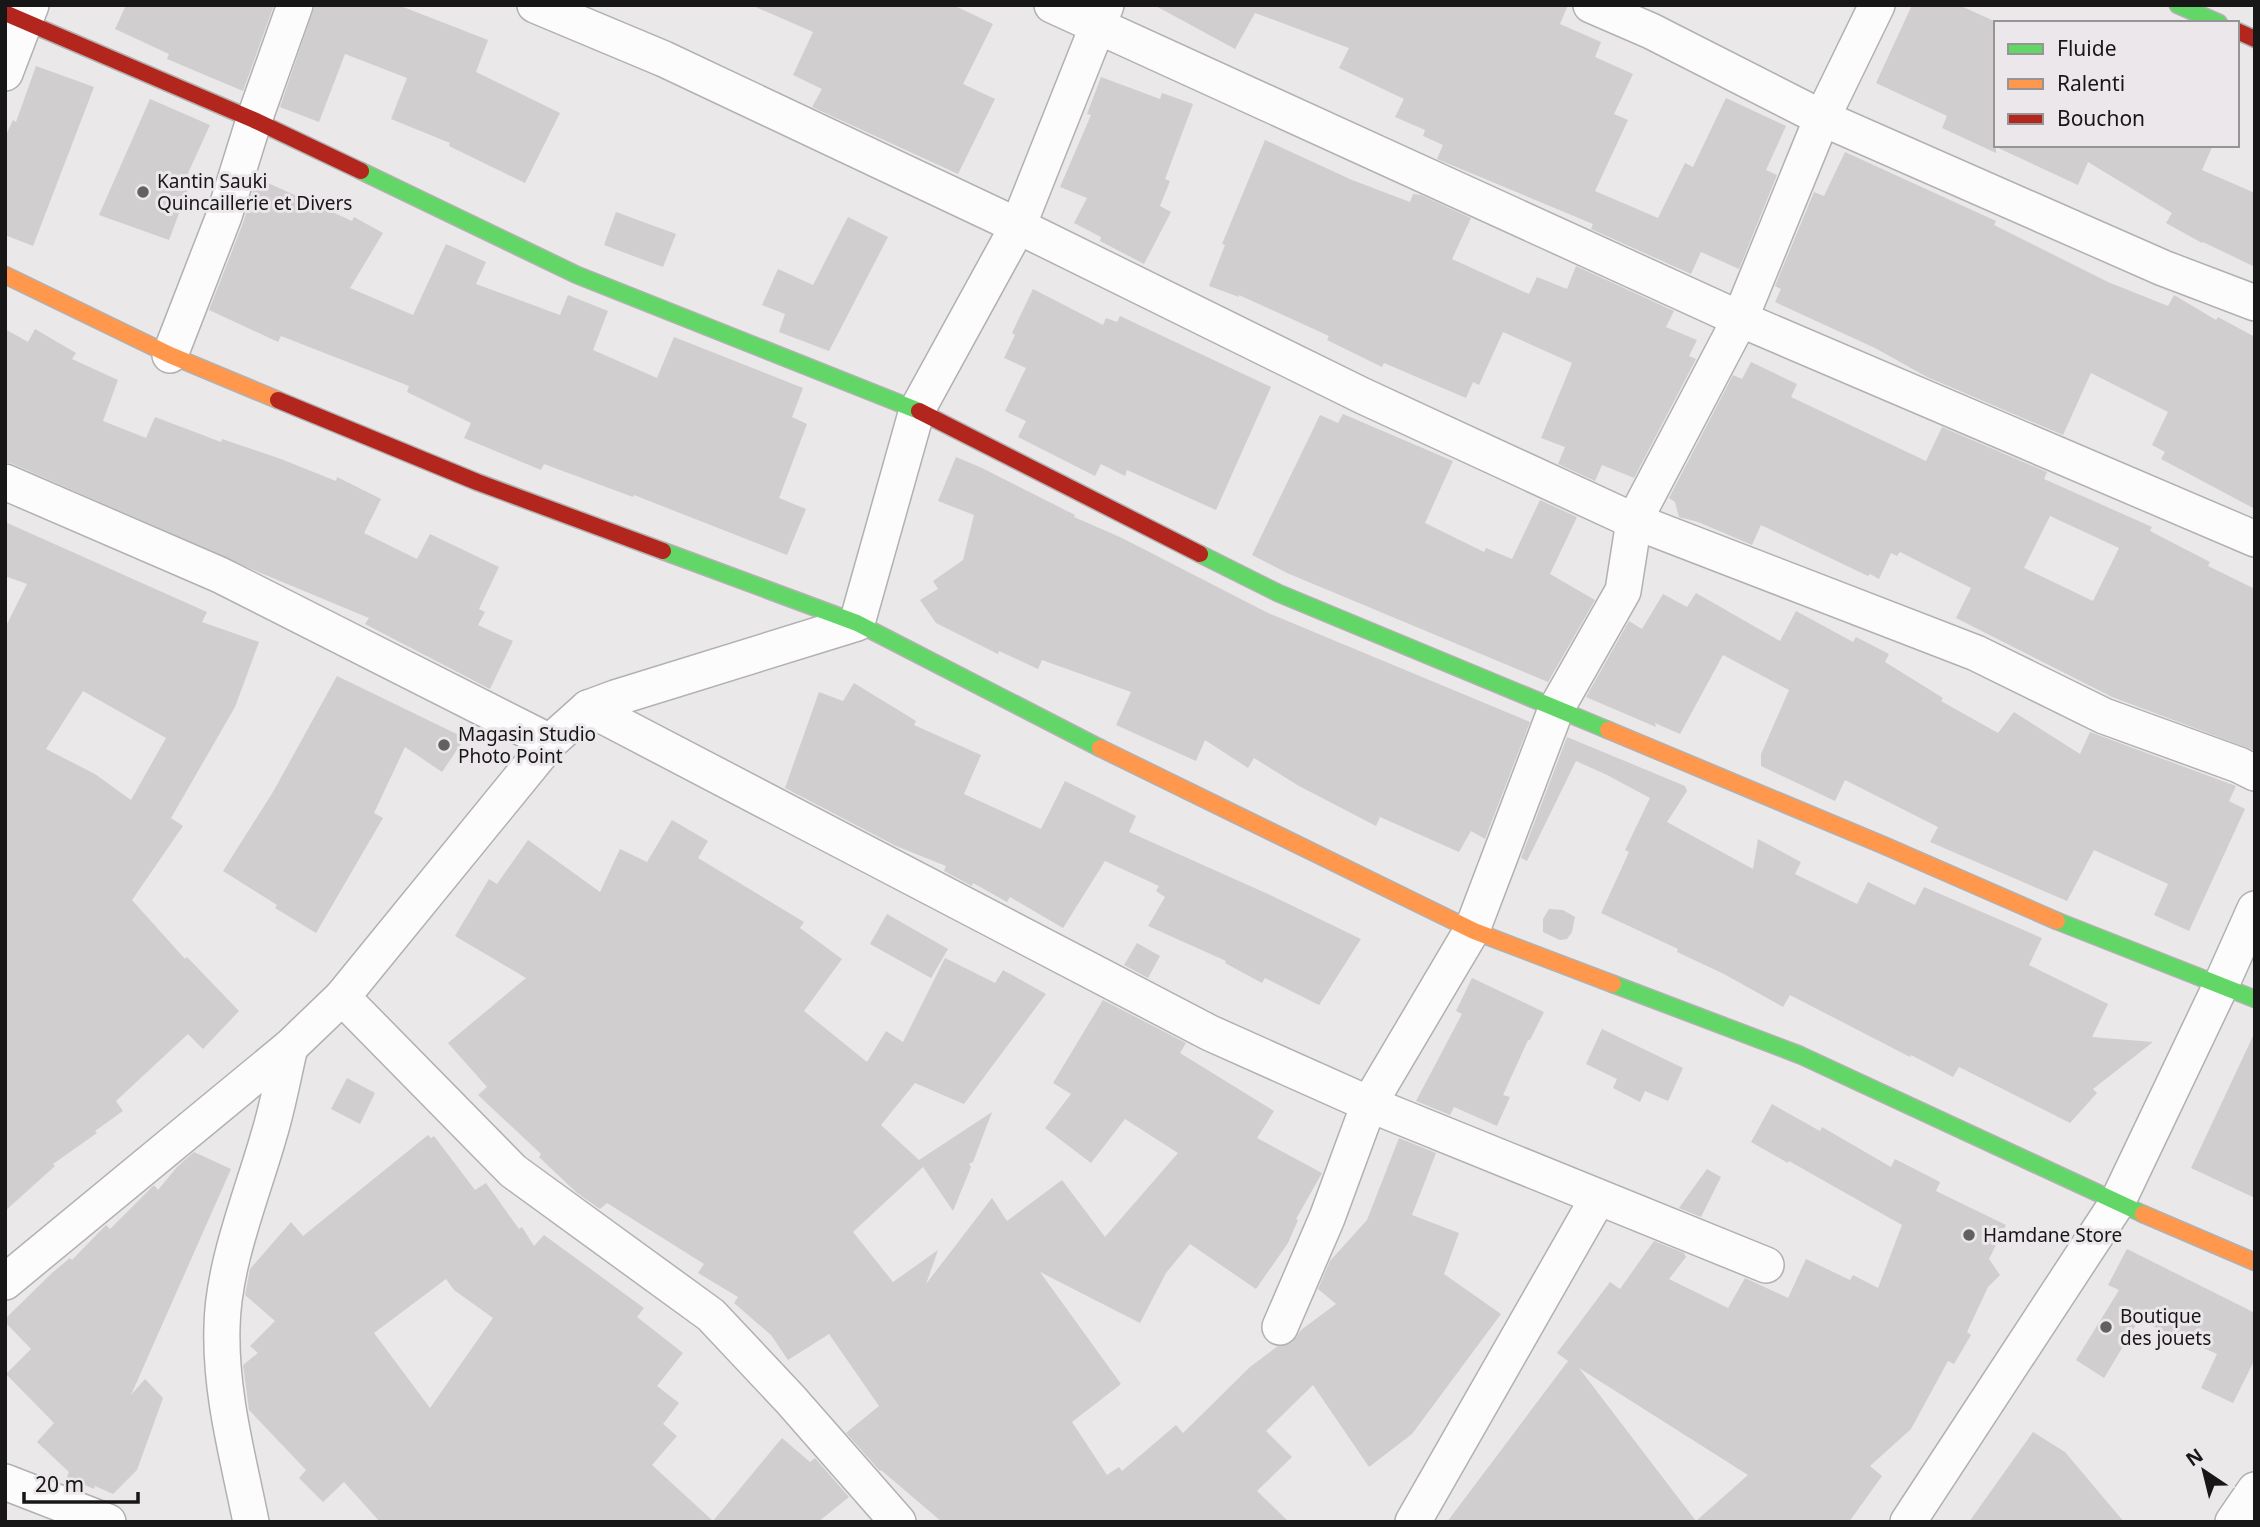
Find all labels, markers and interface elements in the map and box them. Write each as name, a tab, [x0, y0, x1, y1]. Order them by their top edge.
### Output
legend	[1994, 21, 2239, 147]
text: Fluide	[2057, 34, 2116, 62]
text: Ralenti	[2057, 69, 2125, 97]
text: Bouchon	[2057, 104, 2145, 132]
place label: Kantin Sauki Quincaillerie et Divers	[157, 168, 352, 216]
marker: Kantin Sauki Quincaillerie et Divers	[135, 184, 151, 200]
place label: Magasin Studio Photo Point	[458, 721, 596, 769]
marker: Magasin Studio Photo Point	[436, 737, 452, 753]
place label: Hamdane Store	[1983, 1222, 2122, 1248]
marker: Hamdane Store	[1961, 1227, 1977, 1243]
place label: Boutique des jouets	[2120, 1303, 2211, 1351]
marker: Boutique des jouets	[2098, 1319, 2114, 1335]
north arrow	[2169, 1436, 2239, 1506]
text: N	[2180, 1442, 2208, 1472]
scale bar	[24, 1460, 138, 1504]
text: 20 m	[35, 1470, 84, 1498]

